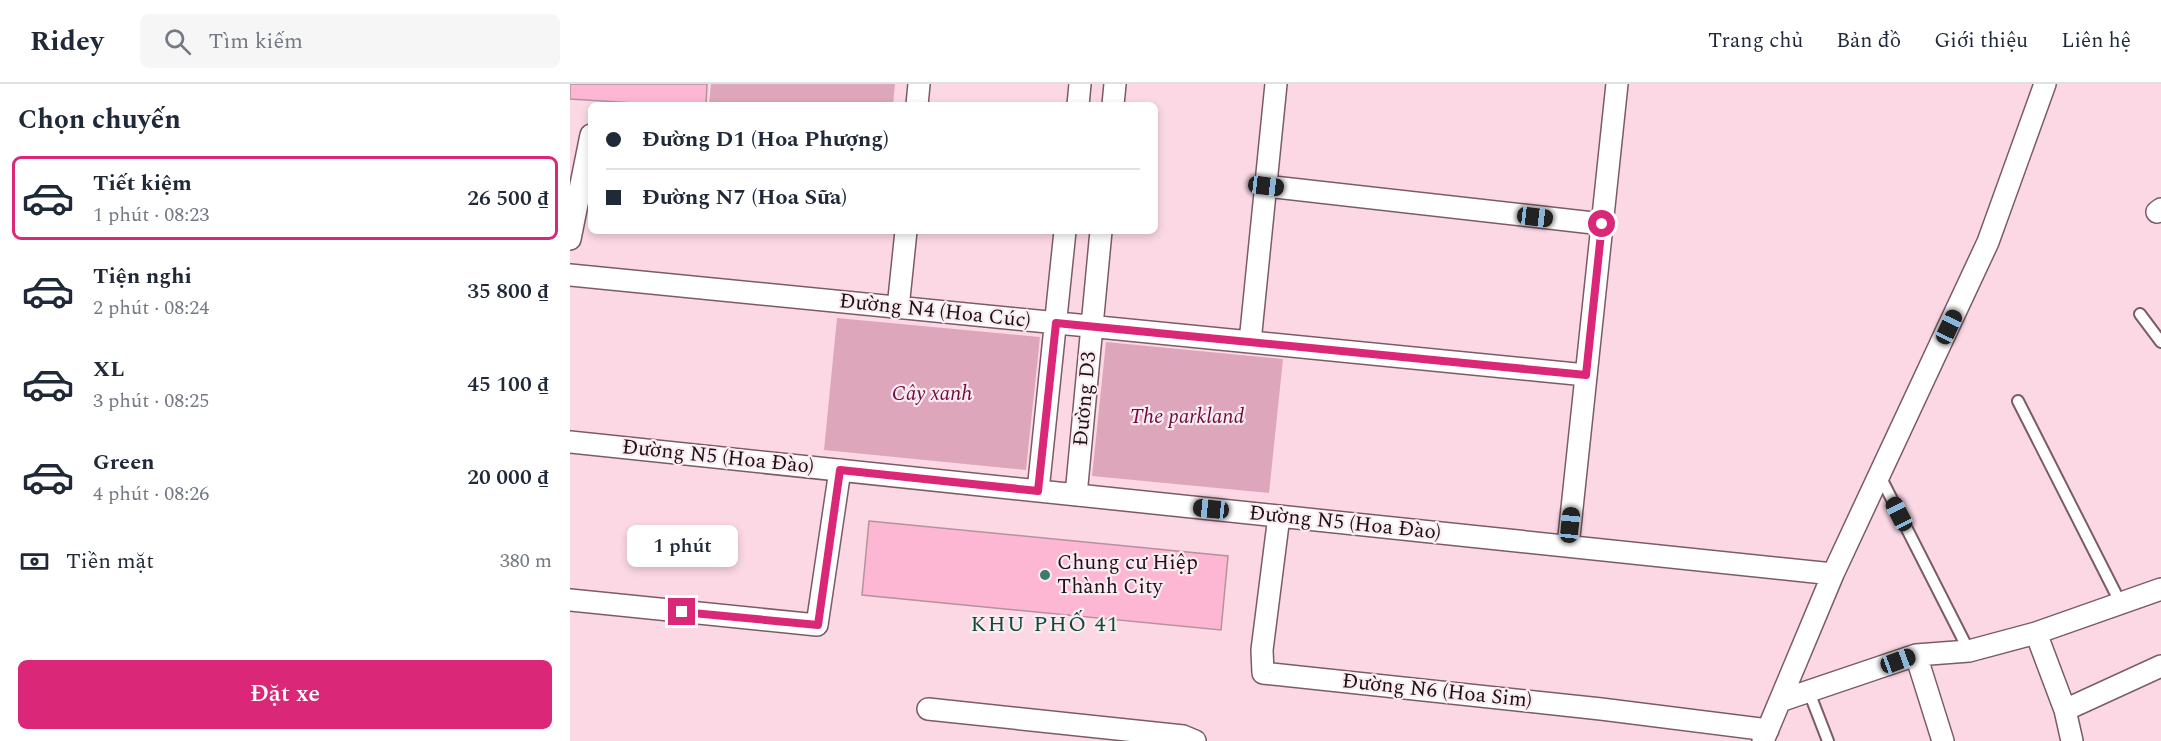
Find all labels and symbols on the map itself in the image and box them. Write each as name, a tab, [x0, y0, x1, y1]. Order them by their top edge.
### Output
car	[1247, 175, 1285, 197]
car	[1516, 206, 1554, 228]
route start	[1588, 210, 1615, 237]
street label: Đường N4 (Hoa Cúc)	[838, 285, 1032, 337]
car	[1933, 307, 1965, 347]
street label: Đường D3	[1065, 350, 1105, 448]
park label: Cây xanh	[892, 378, 972, 410]
park label: The parkland	[1130, 401, 1244, 433]
street label: Đường N5 (Hoa Đào)	[620, 431, 816, 483]
car	[1883, 494, 1915, 534]
street label: Đường N5 (Hoa Đào)	[1247, 497, 1443, 549]
car	[1192, 498, 1230, 520]
car	[1559, 506, 1581, 544]
callout: 1 phút	[627, 525, 738, 567]
place label: Chung cư Hiệp Thành City	[1057, 547, 1198, 603]
marker: Chung cư Hiệp Thành City	[1038, 568, 1052, 582]
route end	[668, 598, 695, 625]
district label: KHU PHỐ 41	[970, 608, 1120, 641]
car	[1878, 646, 1918, 676]
street label: Đường N6 (Hoa Sim)	[1340, 665, 1534, 717]

